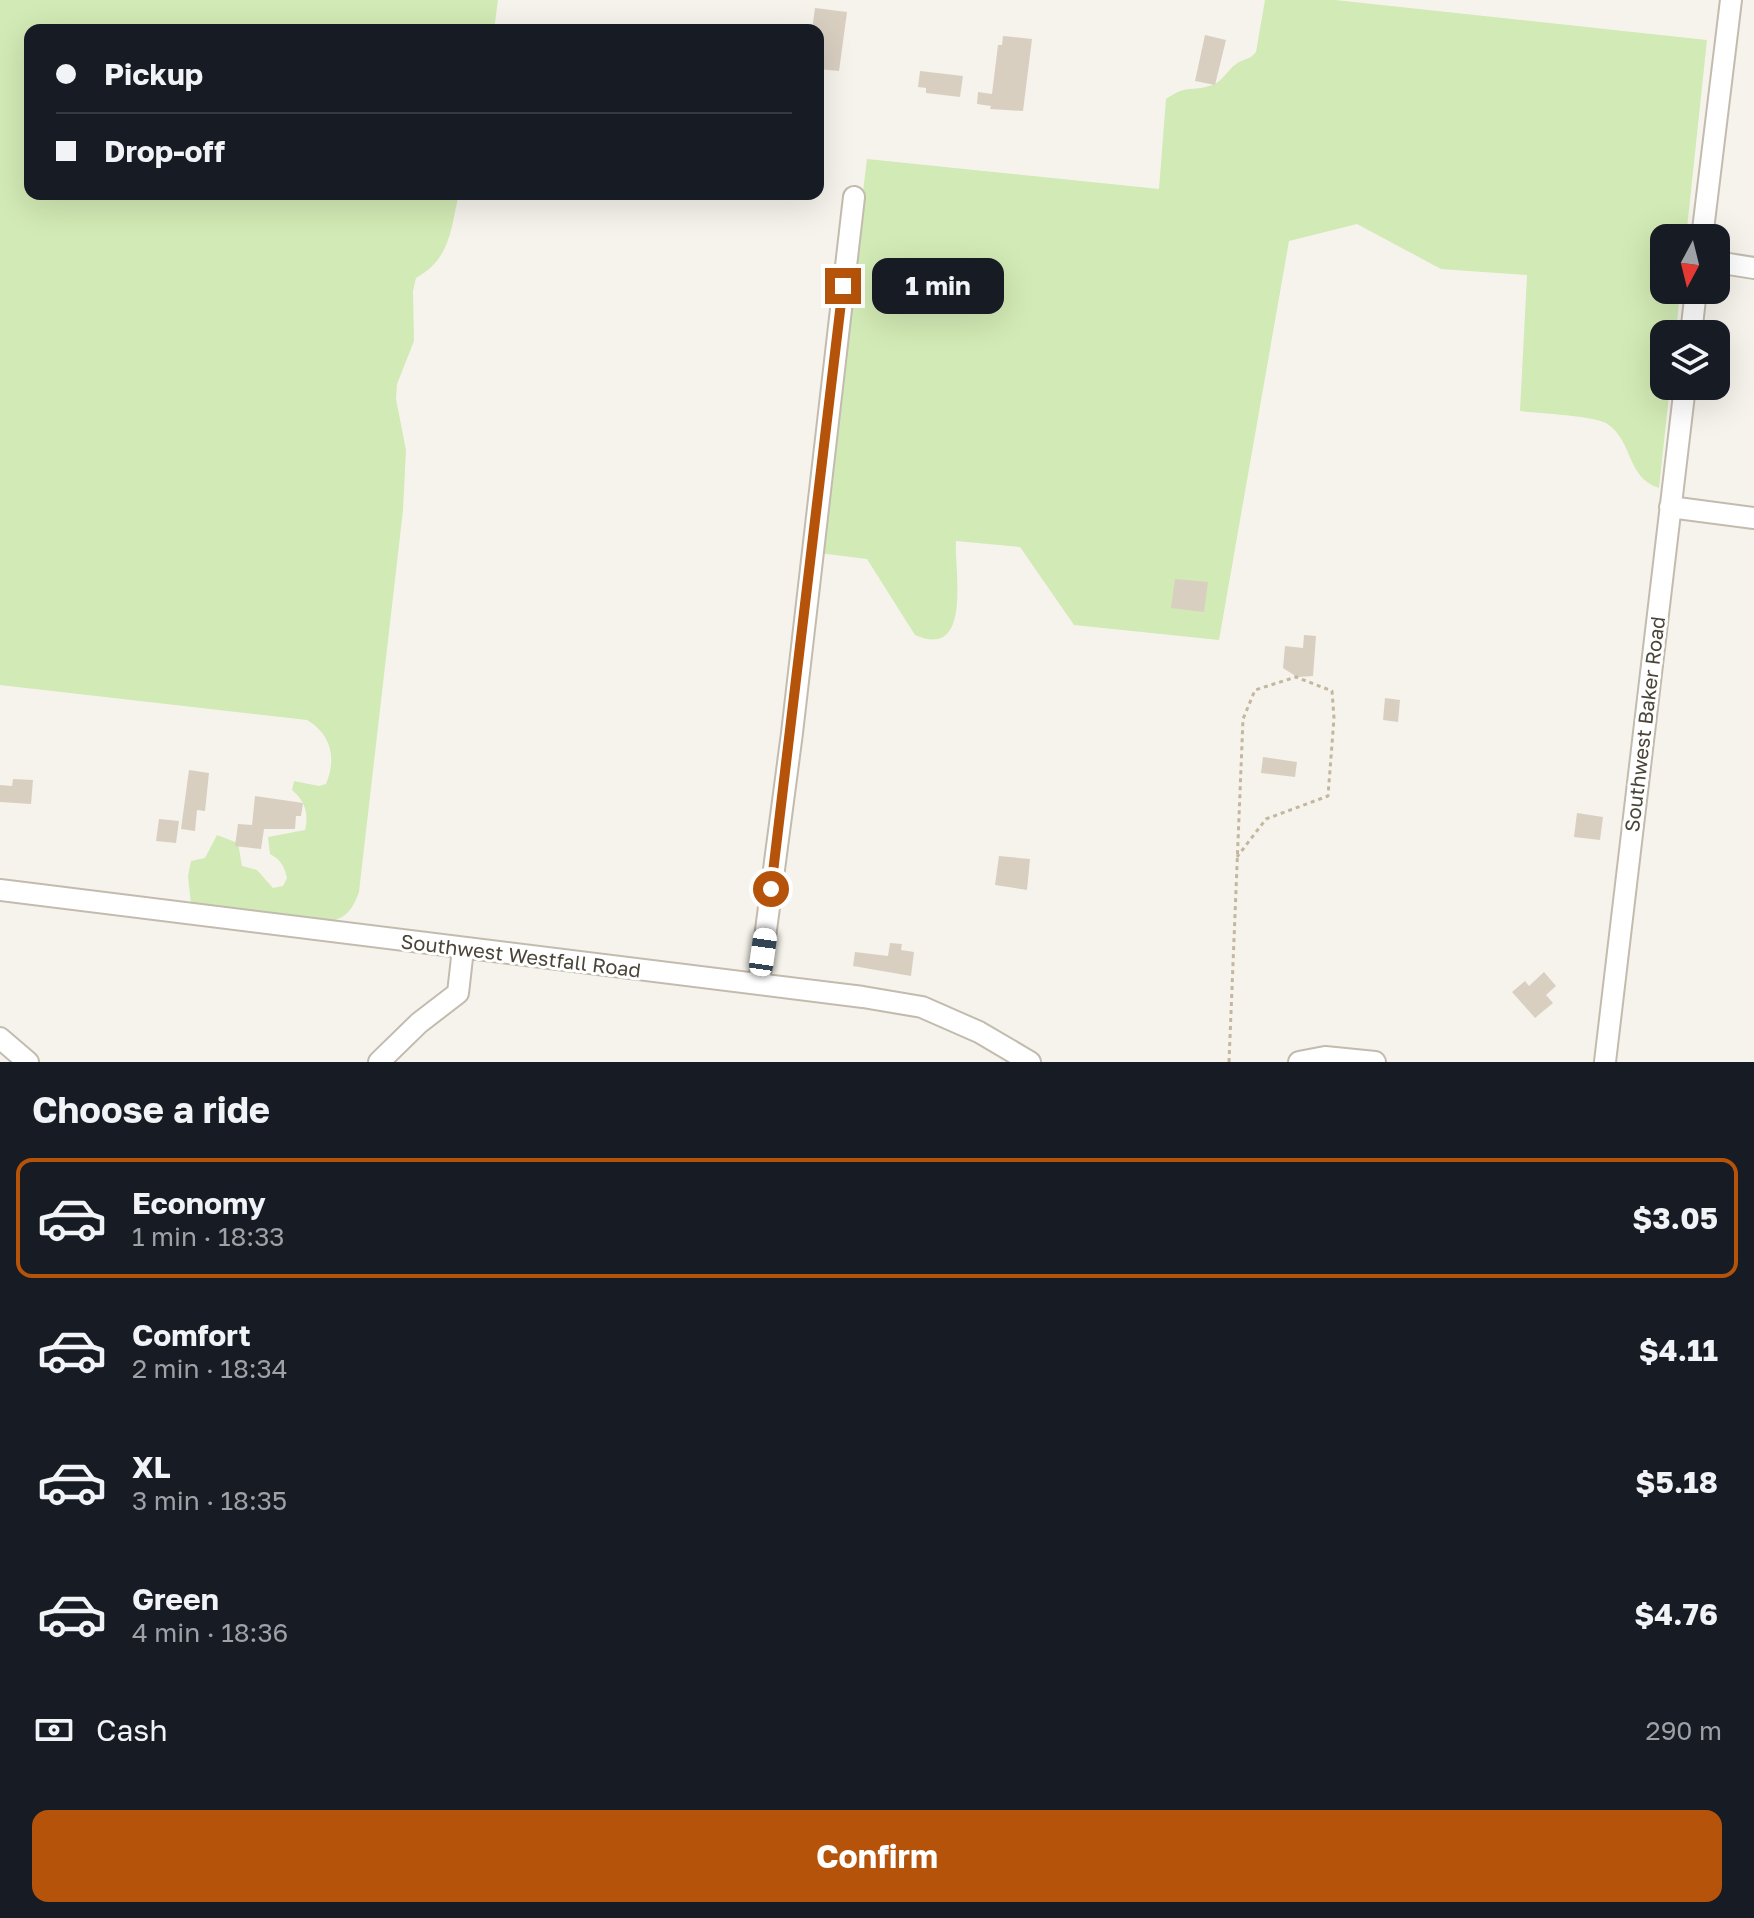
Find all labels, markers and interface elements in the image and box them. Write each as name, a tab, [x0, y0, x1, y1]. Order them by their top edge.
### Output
text: Pickup	[104, 56, 203, 92]
text: Drop-off	[104, 133, 225, 169]
north arrow	[1650, 224, 1730, 304]
map controls	[1650, 224, 1730, 400]
callout: 1 min	[871, 258, 1003, 314]
route end	[825, 268, 861, 304]
text: 1 min	[905, 270, 971, 301]
button: layers	[1650, 320, 1730, 400]
street label: Southwest Baker Road	[1619, 615, 1669, 833]
route start	[753, 871, 789, 907]
car	[748, 927, 778, 977]
street label: Southwest Westfall Road	[400, 928, 642, 982]
text: Choose a ride	[32, 1088, 270, 1131]
icon: car	[36, 1182, 108, 1254]
text: Economy	[132, 1185, 266, 1221]
text: $3.05	[1632, 1200, 1718, 1236]
text: 1 min · 18:33	[132, 1221, 285, 1252]
icon: car	[36, 1314, 108, 1386]
text: Comfort	[132, 1317, 251, 1353]
text: $4.11	[1639, 1332, 1718, 1368]
text: 2 min · 18:34	[132, 1353, 288, 1384]
icon: car	[36, 1446, 108, 1518]
text: XL	[132, 1449, 171, 1485]
text: $5.18	[1635, 1464, 1718, 1500]
text: 3 min · 18:35	[132, 1485, 287, 1516]
icon: car	[36, 1578, 108, 1650]
text: Green	[132, 1581, 219, 1617]
text: $4.76	[1634, 1596, 1718, 1632]
text: 4 min · 18:36	[132, 1617, 288, 1648]
icon: cash	[32, 1708, 76, 1752]
text: Cash	[96, 1712, 168, 1748]
text: 290 m	[1646, 1715, 1722, 1746]
button: Confirm	[32, 1810, 1722, 1902]

